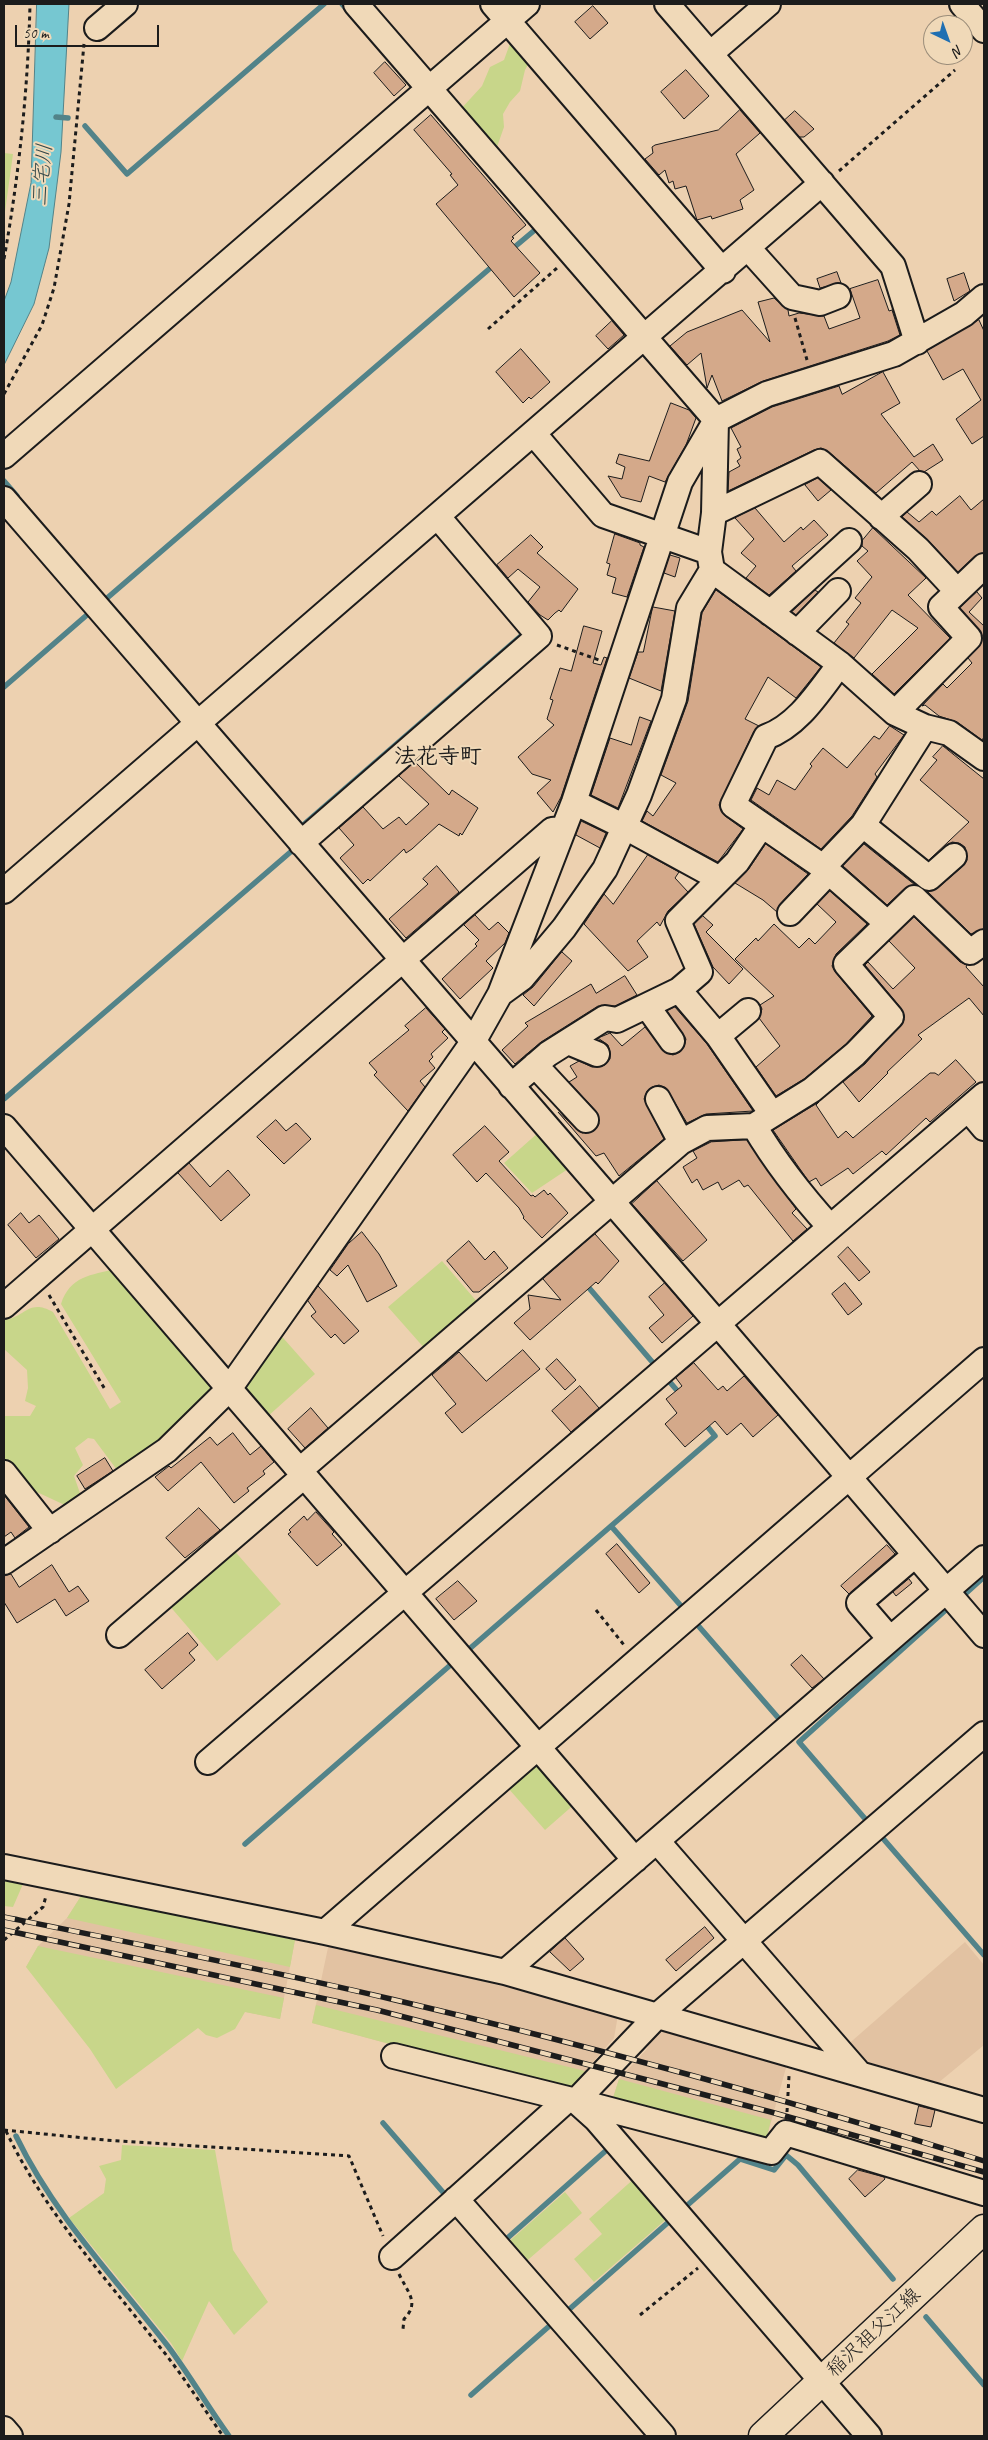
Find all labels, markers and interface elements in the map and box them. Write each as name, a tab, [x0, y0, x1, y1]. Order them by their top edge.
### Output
scale bar	[18, 15, 161, 47]
north arrow	[923, 15, 973, 65]
text: 50 m	[23, 24, 49, 43]
text: N	[949, 42, 967, 60]
water label: 三宅川	[28, 143, 58, 207]
district label: 法花寺町	[394, 744, 482, 770]
street label: 稲沢祖父江線	[822, 2283, 926, 2383]

